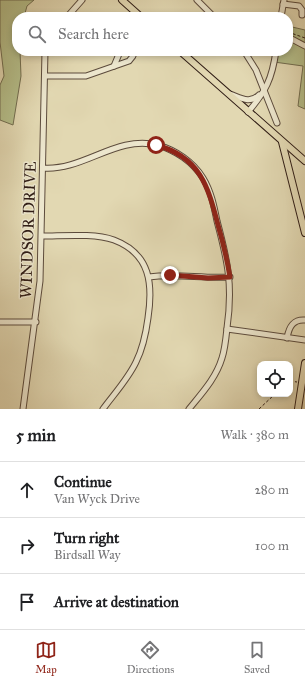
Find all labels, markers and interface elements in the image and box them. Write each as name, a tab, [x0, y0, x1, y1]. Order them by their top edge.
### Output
search box	[12, 12, 293, 56]
icon: search	[26, 23, 48, 45]
text: Search here	[58, 25, 129, 43]
route start	[147, 136, 165, 154]
street label: WINDSOR DRIVE	[16, 161, 40, 299]
route end	[161, 266, 179, 284]
map controls	[257, 361, 293, 397]
button: locate	[257, 361, 293, 397]
text: 5 min	[16, 425, 56, 446]
text: Walk · 380 m	[220, 427, 289, 443]
text: Continue	[54, 473, 112, 491]
icon: ahead	[16, 479, 38, 501]
text: 280 m	[254, 482, 289, 498]
text: Van Wyck Drive	[54, 491, 140, 507]
text: Turn right	[54, 529, 119, 547]
icon: right	[16, 535, 38, 557]
text: 100 m	[255, 538, 289, 554]
text: Birdsall Way	[54, 547, 121, 563]
icon: arrive	[16, 591, 38, 613]
text: Arrive at destination	[54, 593, 179, 611]
tab: Map	[35, 639, 57, 676]
tab: Directions	[127, 639, 174, 676]
tab: Saved	[244, 639, 270, 676]

